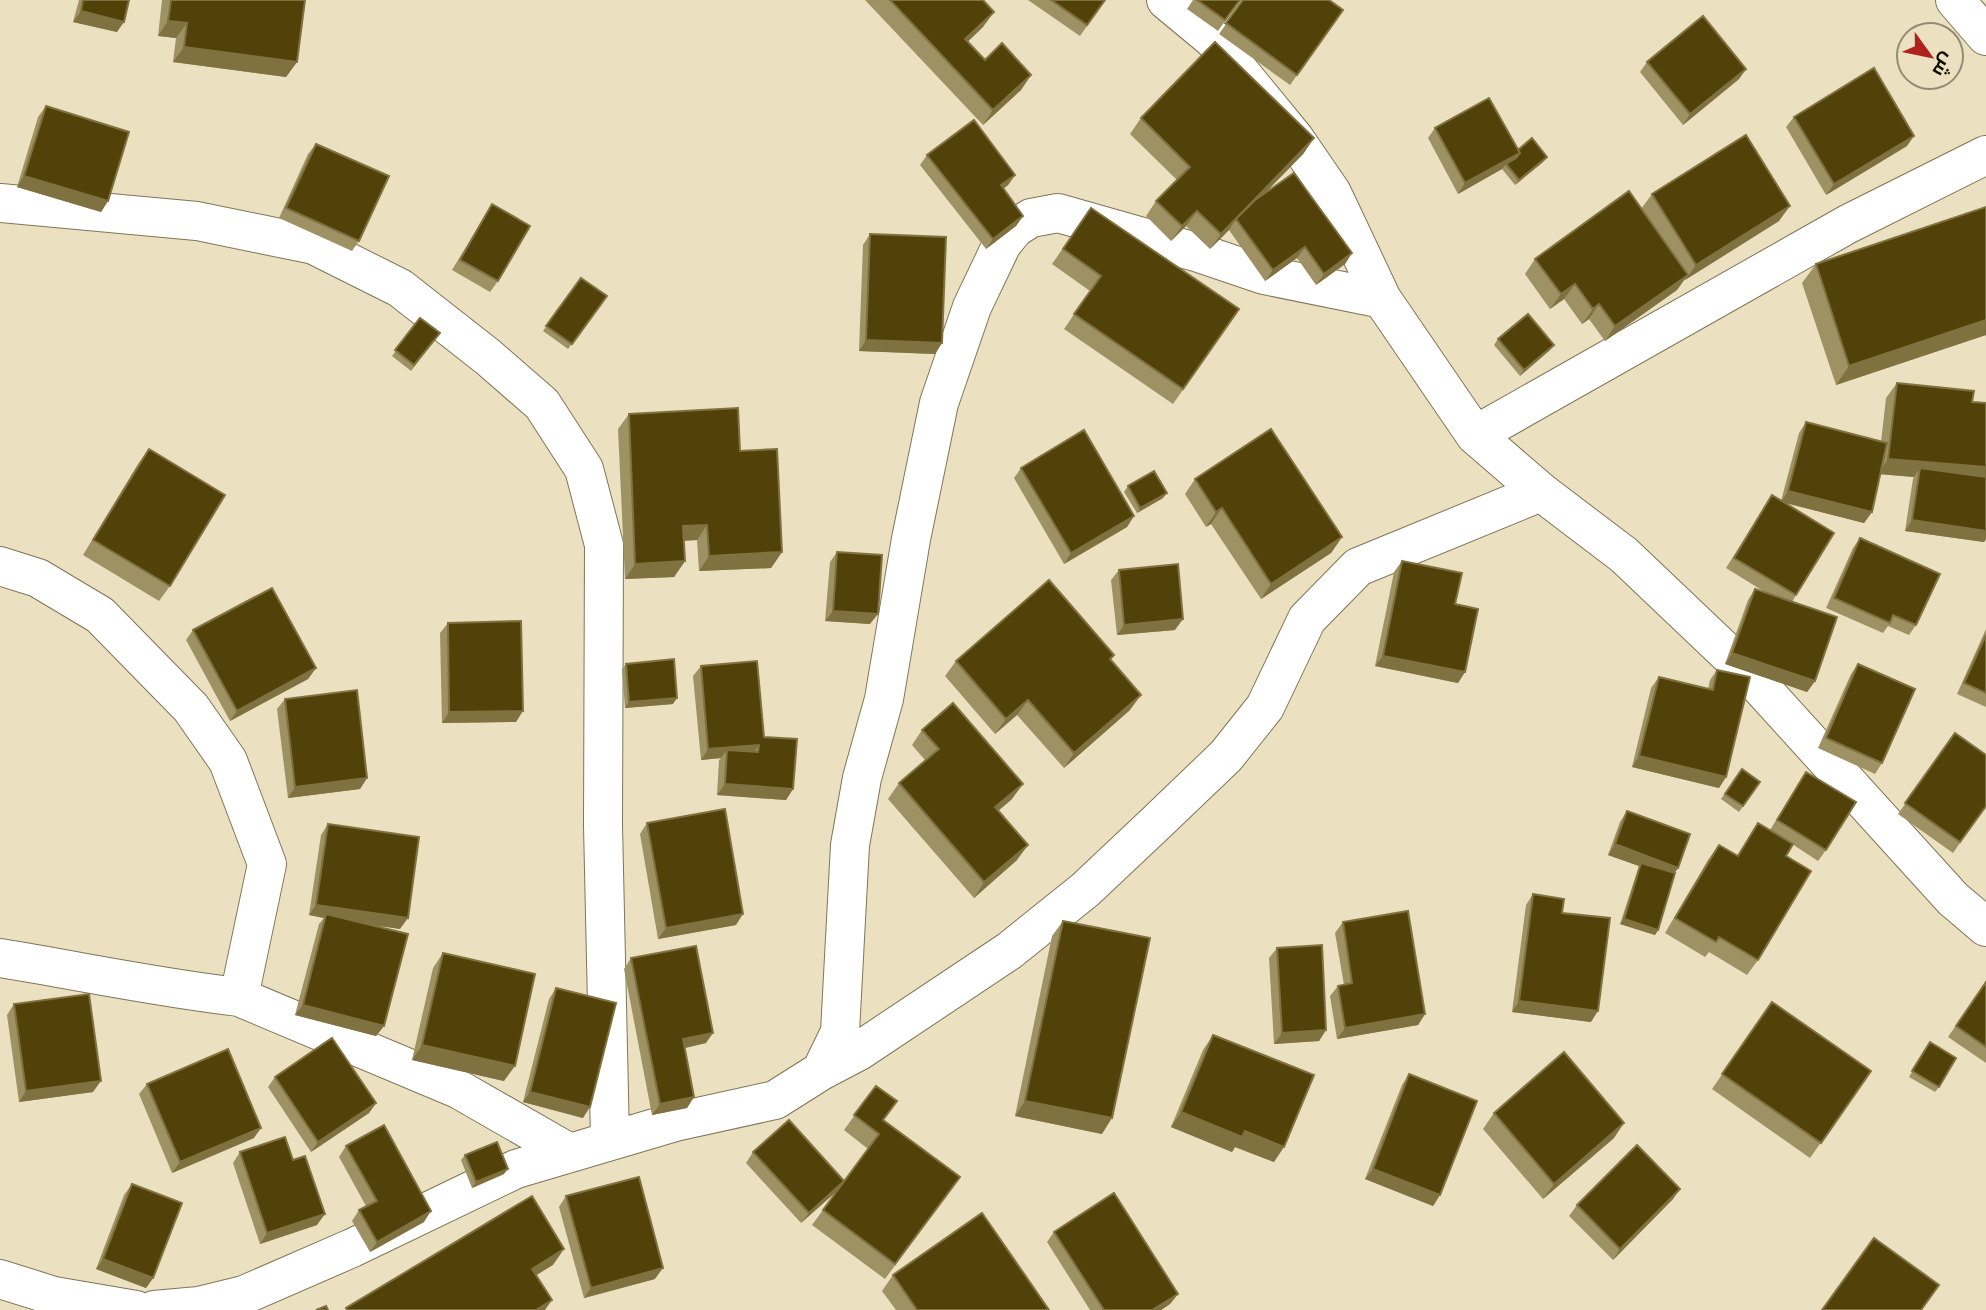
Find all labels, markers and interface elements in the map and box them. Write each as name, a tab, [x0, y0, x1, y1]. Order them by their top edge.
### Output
north arrow	[1895, 21, 1965, 91]
text: ش	[1927, 48, 1962, 83]

